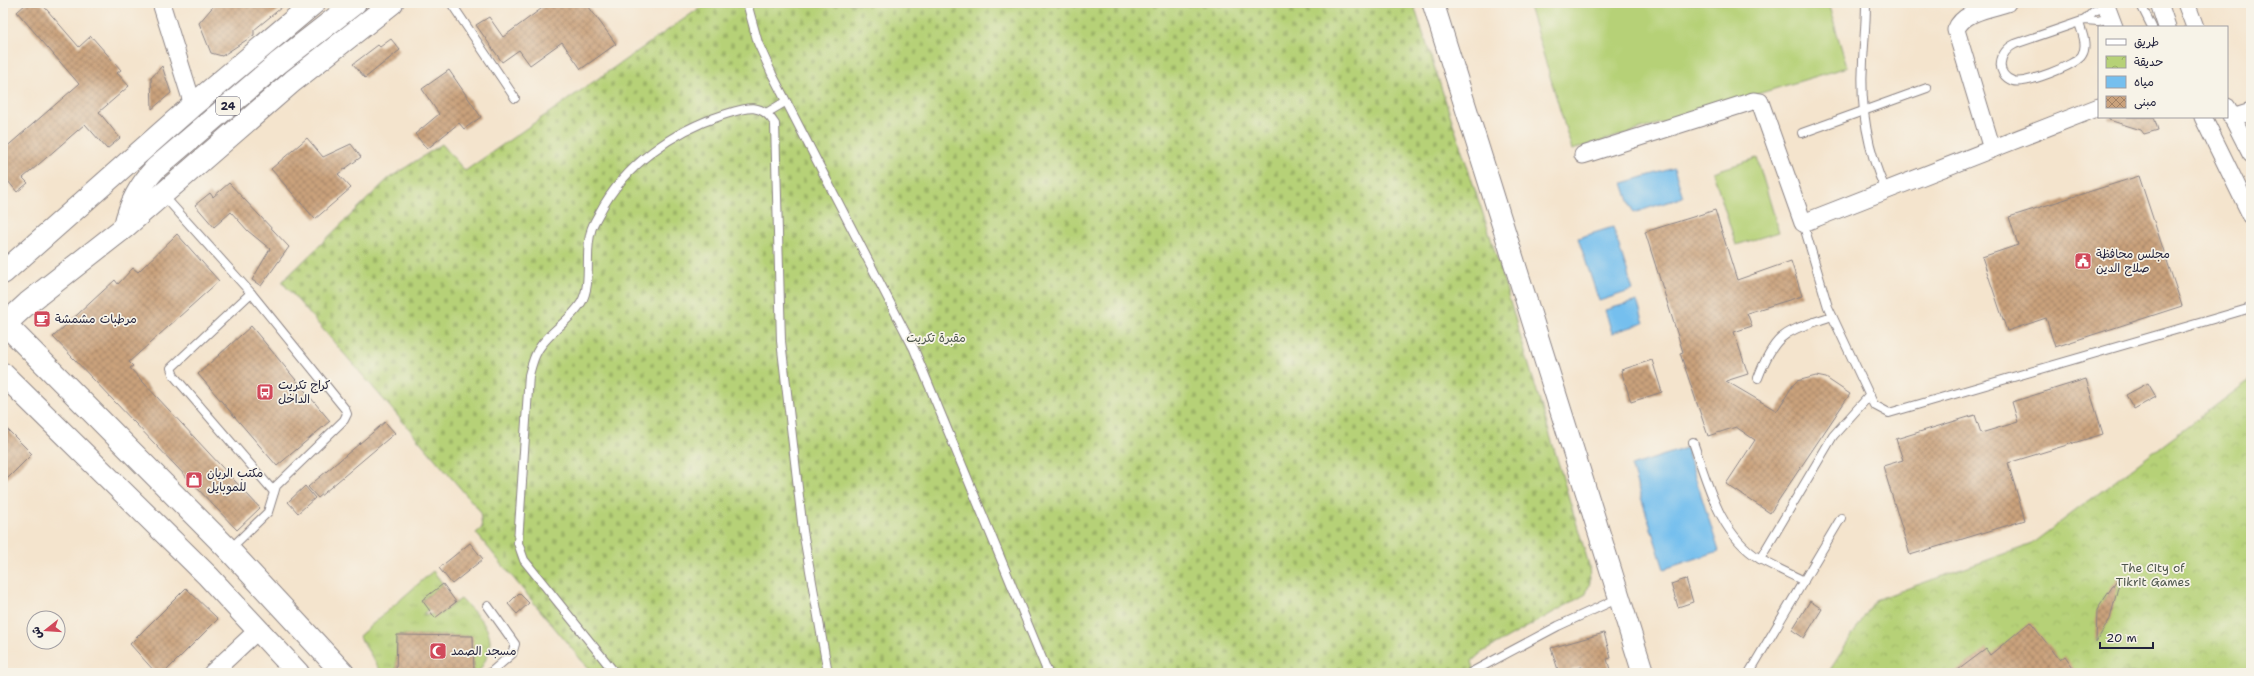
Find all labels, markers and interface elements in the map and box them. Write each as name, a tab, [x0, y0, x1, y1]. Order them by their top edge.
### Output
legend	[2098, 26, 2228, 118]
text: طريق	[2134, 34, 2159, 50]
text: حديقة	[2134, 54, 2163, 70]
text: مياه	[2134, 74, 2154, 90]
text: مبنى	[2134, 94, 2157, 110]
road number: 24	[216, 97, 240, 115]
place label: مجلس محافظة صلاح الدين	[2096, 246, 2170, 277]
public building icon: مجلس محافظة صلاح الدين	[2073, 251, 2093, 271]
cafe icon: مرطبات مشمشة	[32, 309, 52, 329]
place label: مرطبات مشمشة	[55, 311, 137, 327]
park label: مقبرة تكريت	[906, 330, 966, 346]
place label: كراج تكريت الداخل	[278, 377, 330, 407]
bus stop icon: كراج تكريت الداخل	[255, 382, 275, 402]
place label: مكتب الريان للموبايل	[207, 465, 263, 495]
shop icon: مكتب الريان للموبايل	[184, 470, 204, 490]
park label: The City of Tikrit Games	[2116, 560, 2190, 590]
north arrow	[26, 610, 66, 650]
scale bar	[2100, 624, 2153, 650]
text: ش	[28, 625, 46, 641]
text: 20 m	[2106, 630, 2137, 646]
mosque icon: مسجد الصمد	[428, 641, 448, 661]
place label: مسجد الصمد	[451, 643, 516, 659]

